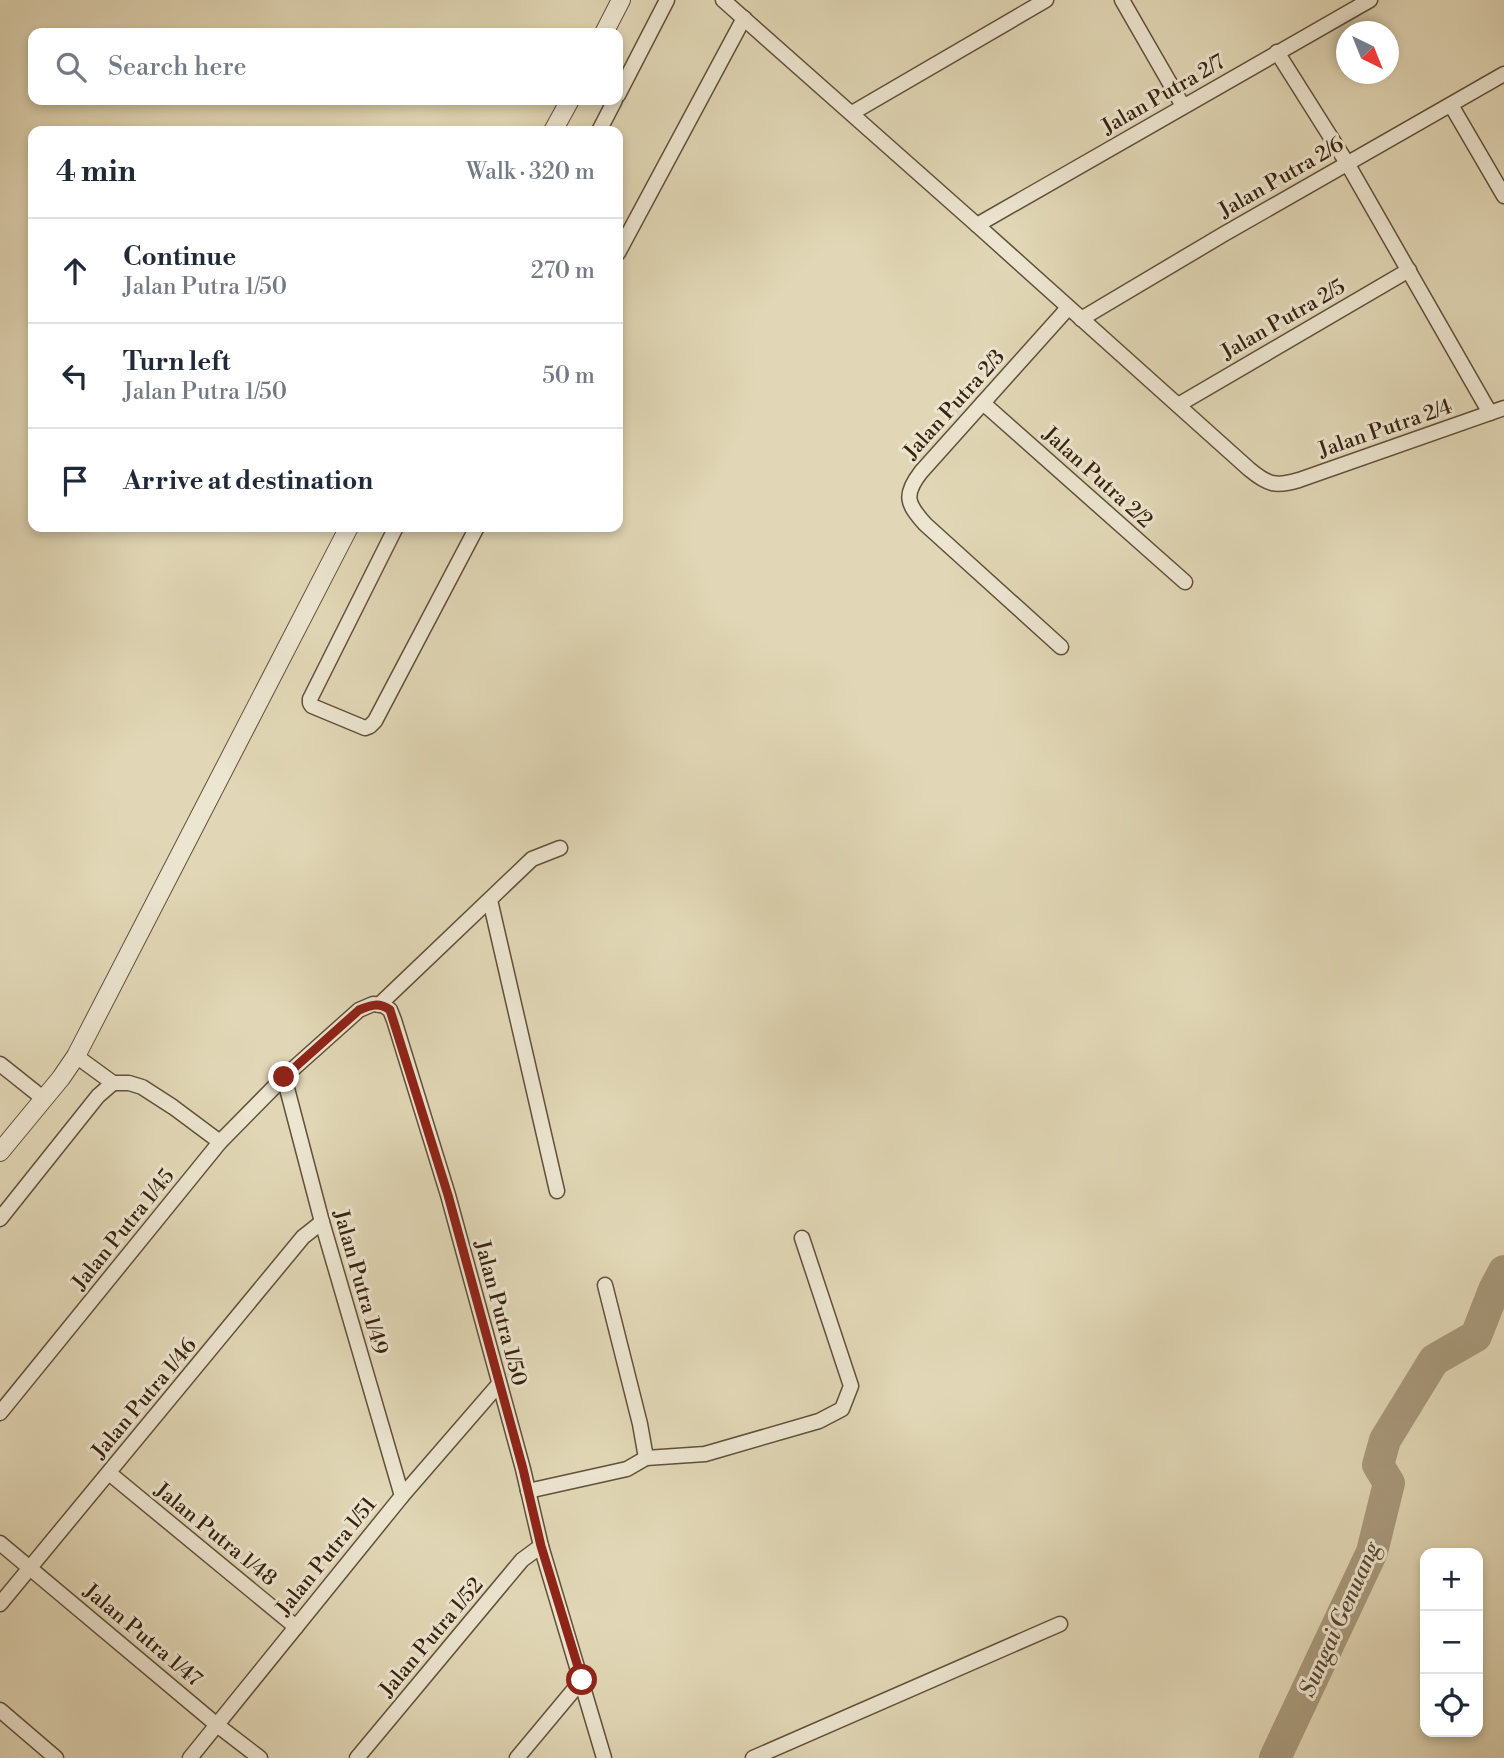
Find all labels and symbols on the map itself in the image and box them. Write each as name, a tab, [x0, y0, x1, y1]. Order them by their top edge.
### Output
north arrow	[1336, 21, 1399, 84]
street label: Jalan Putra 2/7	[1097, 49, 1230, 141]
street label: Jalan Putra 2/6	[1214, 132, 1349, 225]
street label: Jalan Putra 2/5	[1216, 274, 1350, 366]
street label: Jalan Putra 2/3	[898, 344, 1011, 466]
street label: Jalan Putra 2/4	[1314, 394, 1456, 464]
street label: Jalan Putra 2/2	[1036, 421, 1158, 534]
route end	[268, 1061, 299, 1092]
street label: Jalan Putra 1/45	[66, 1164, 181, 1296]
street label: Jalan Putra 1/49	[327, 1206, 393, 1358]
street label: Jalan Putra 1/50	[468, 1237, 532, 1389]
street label: Jalan Putra 1/46	[86, 1333, 203, 1465]
street label: Jalan Putra 1/48	[148, 1477, 282, 1592]
street label: Jalan Putra 1/51	[270, 1492, 382, 1622]
water label: Sungai Genuang	[1293, 1537, 1387, 1701]
street label: Jalan Putra 1/52	[374, 1573, 489, 1703]
street label: Jalan Putra 1/47	[77, 1578, 207, 1693]
route start	[566, 1664, 597, 1695]

